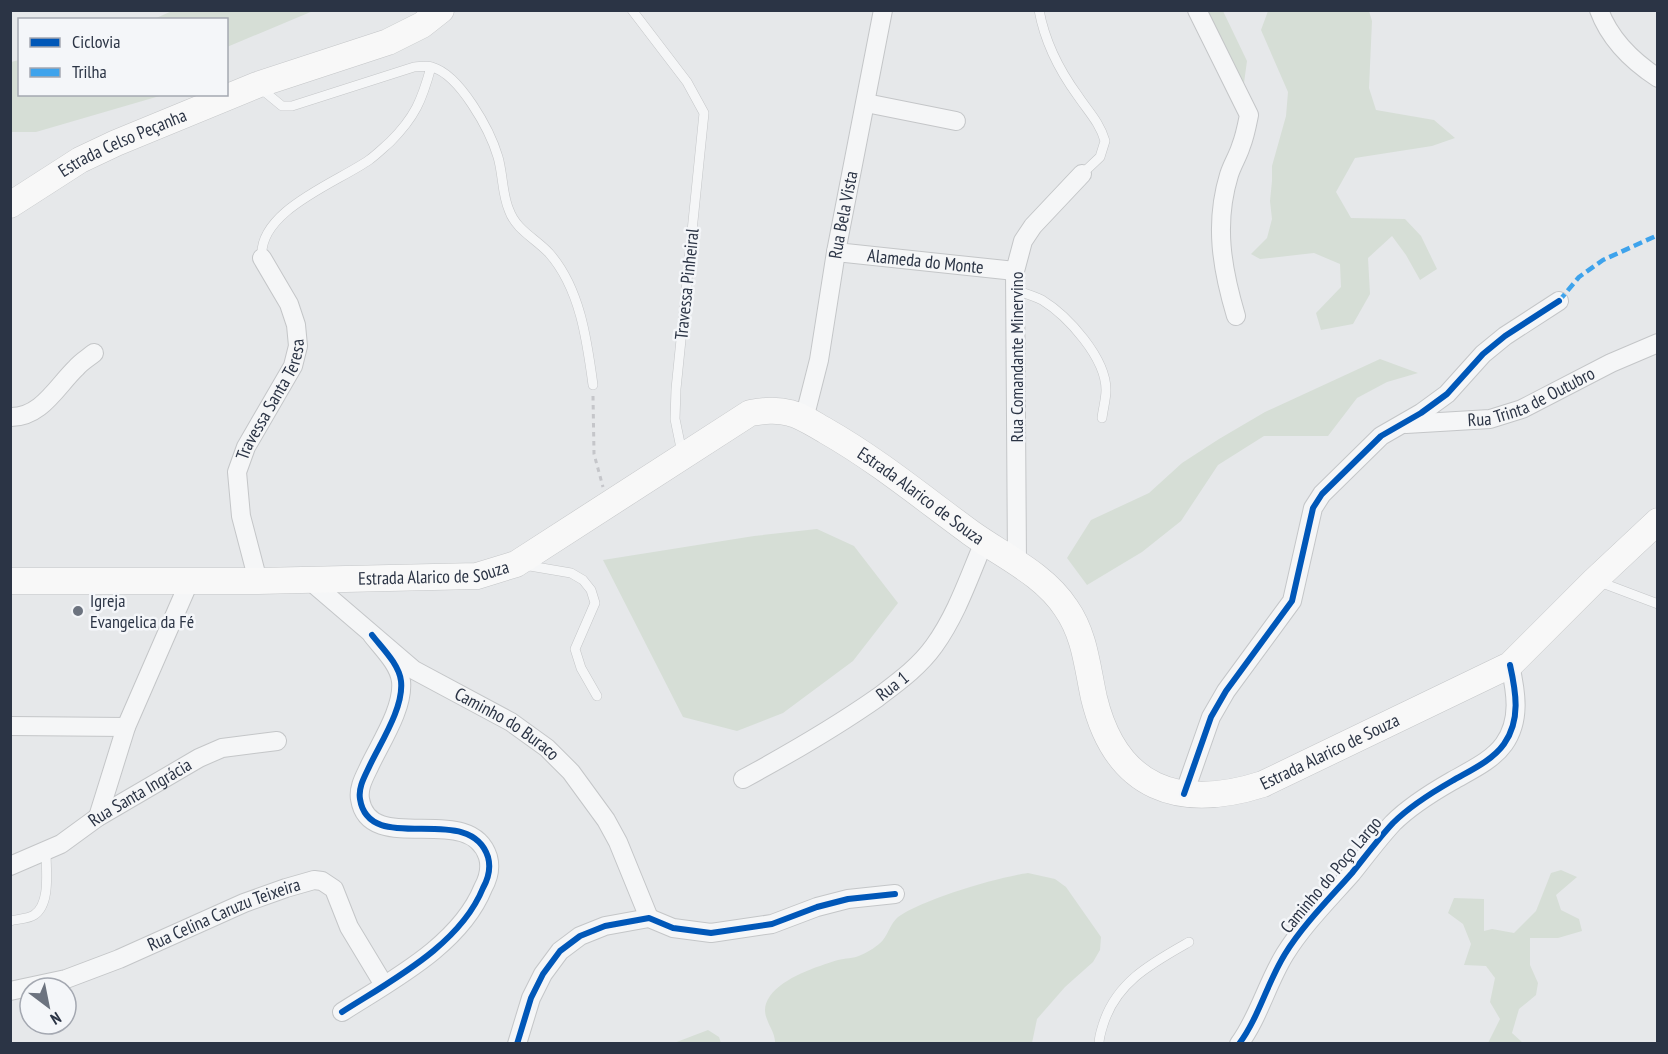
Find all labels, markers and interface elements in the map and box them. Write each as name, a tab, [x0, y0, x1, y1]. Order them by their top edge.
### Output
legend	[18, 18, 228, 96]
text: Ciclovia	[72, 30, 120, 53]
text: Trilha	[72, 60, 107, 83]
street label: Estrada Celso Peçanha	[54, 103, 190, 182]
street label: Rua Bela Vista	[823, 169, 862, 260]
street label: Travessa Pinheiral	[669, 226, 704, 341]
street label: Alameda do Monte	[866, 243, 985, 279]
street label: Rua Comandante Minervino	[1005, 271, 1028, 442]
street label: Travessa Santa Teresa	[230, 338, 309, 463]
street label: Rua Trinta de Outubro	[1467, 361, 1599, 431]
street label: Estrada Alarico de Souza	[853, 441, 989, 550]
street label: Estrada Alarico de Souza	[358, 555, 512, 590]
place label: Igreja Evangelica da Fé	[90, 589, 194, 633]
marker: Igreja Evangelica da Fé	[71, 604, 85, 618]
street label: Rua 1	[871, 666, 913, 706]
street label: Caminho do Buraco	[451, 682, 565, 765]
street label: Estrada Alarico de Souza	[1256, 708, 1403, 795]
street label: Rua Santa Ingrácia	[83, 753, 196, 831]
street label: Caminho do Poço Largo	[1275, 811, 1386, 938]
street label: Rua Celina Caruzu Teixeira	[144, 873, 303, 956]
north arrow	[18, 976, 78, 1036]
text: N	[47, 1008, 65, 1029]

